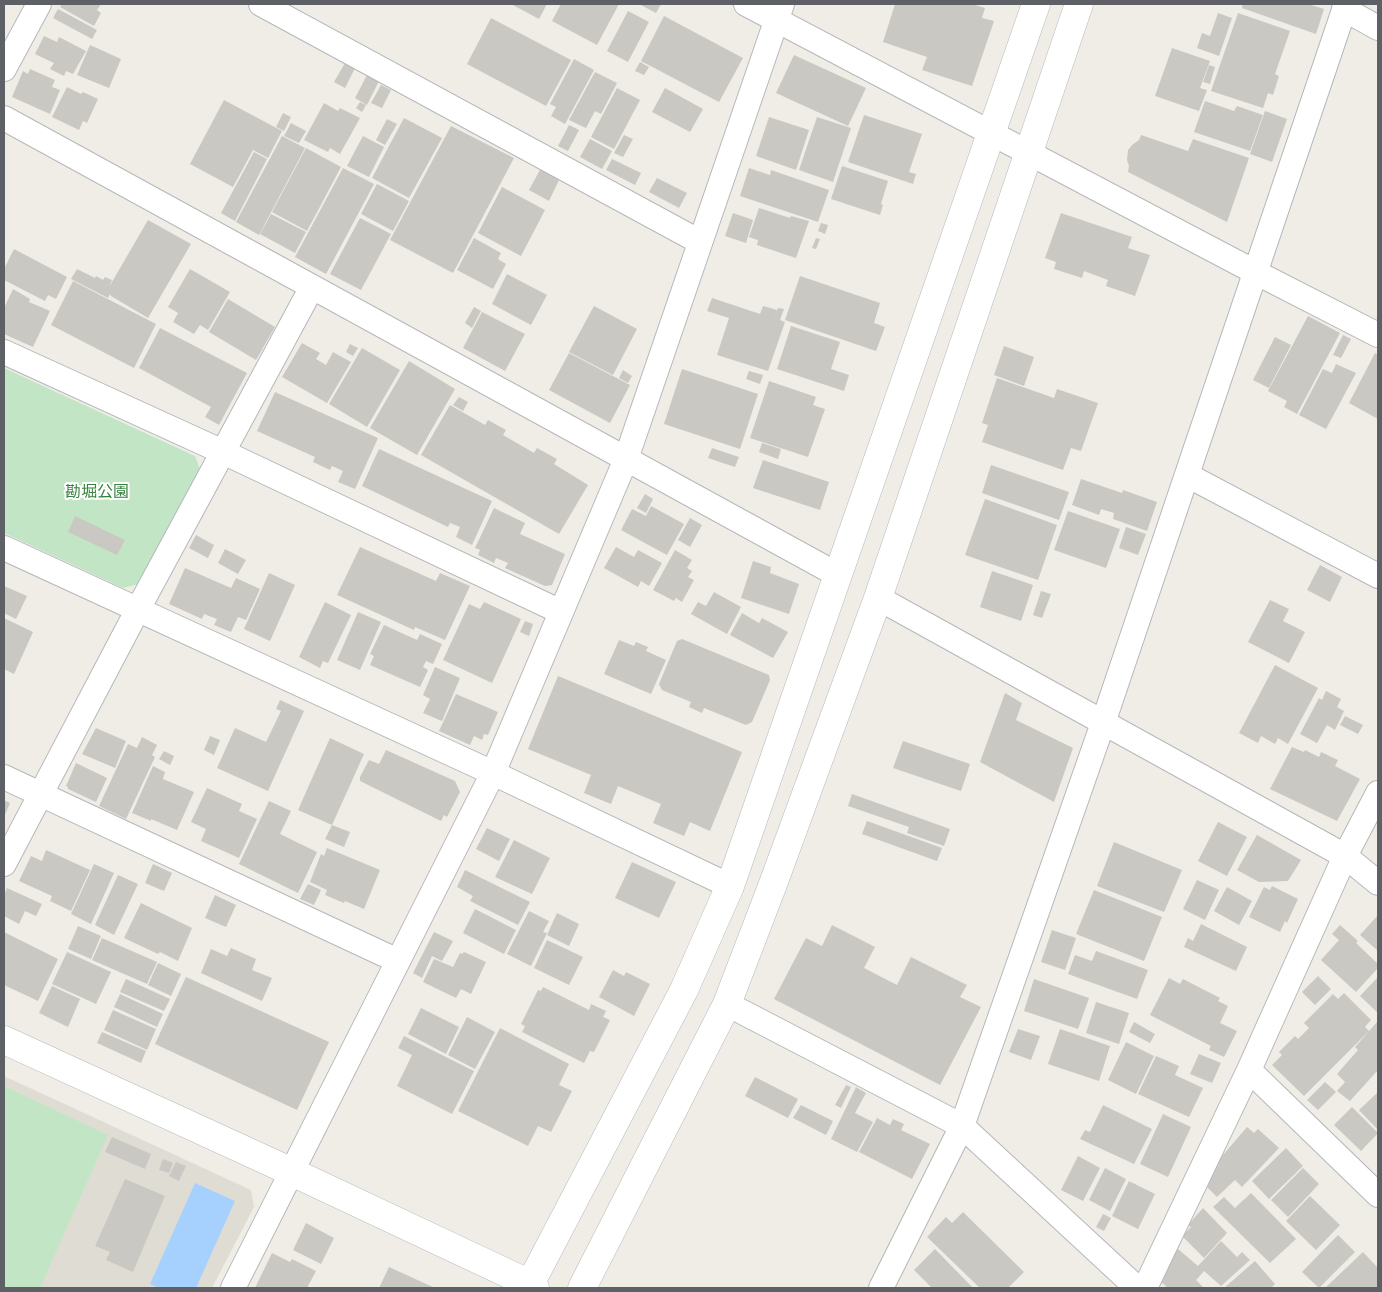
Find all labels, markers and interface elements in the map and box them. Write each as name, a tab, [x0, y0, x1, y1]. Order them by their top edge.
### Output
park label: 勘堀公園	[65, 483, 129, 503]

